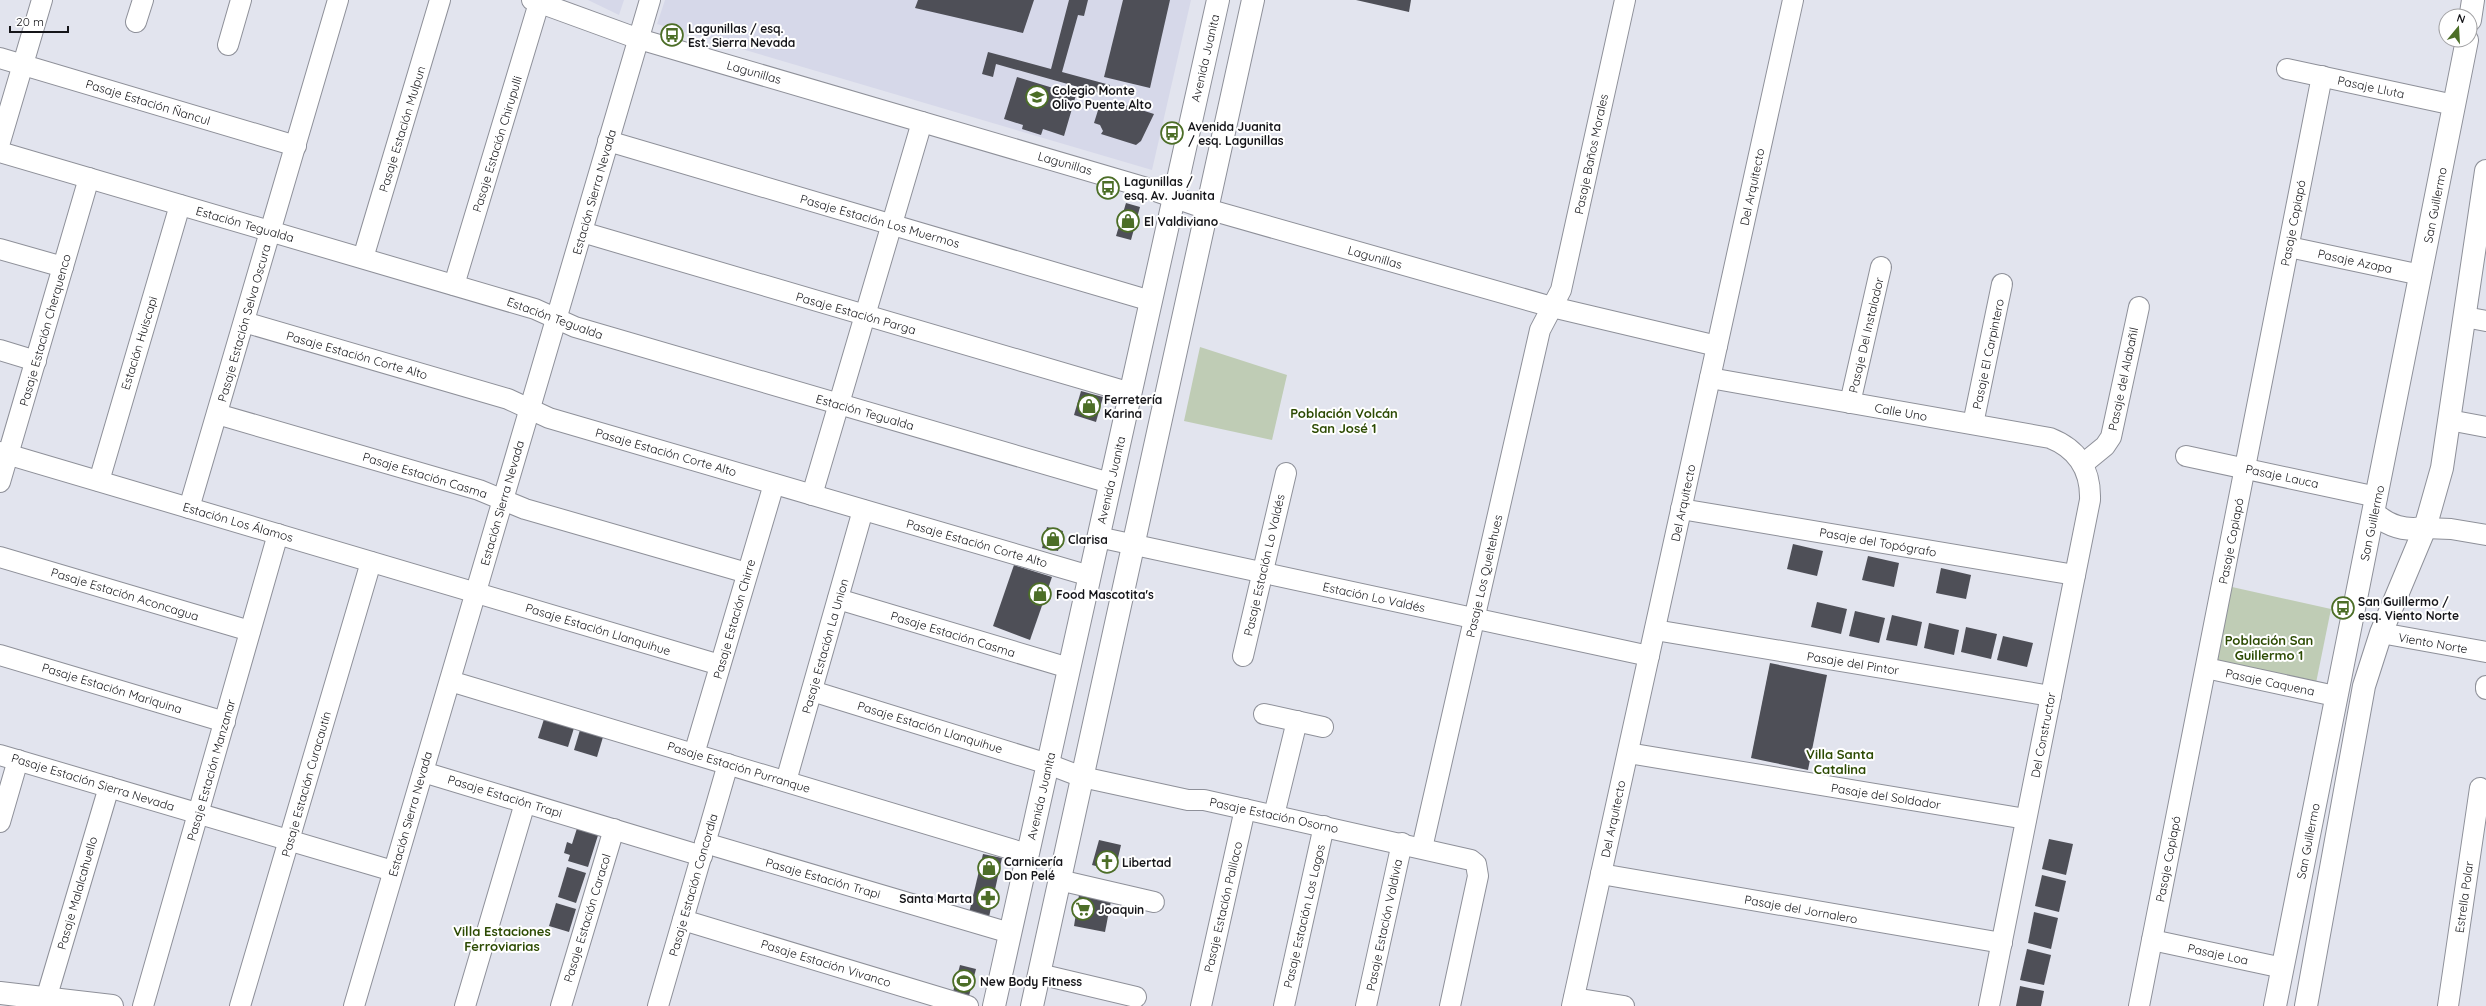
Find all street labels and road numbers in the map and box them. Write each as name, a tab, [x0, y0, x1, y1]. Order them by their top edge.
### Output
street label: Avenida Juanita	[1188, 13, 1222, 103]
street label: Lagunillas	[725, 57, 783, 87]
street label: Pasaje Estación Mulpun	[376, 64, 428, 194]
street label: Pasaje Lluta	[2336, 73, 2406, 101]
street label: Pasaje Estación Chirupulli	[469, 74, 525, 214]
street label: Pasaje Estación Ñancul	[84, 76, 212, 128]
street label: Pasaje Baños Morales	[1571, 92, 1611, 216]
street label: Estación Sierra Nevada	[569, 128, 619, 256]
street label: Del Arquitecto	[1736, 147, 1768, 227]
street label: Lagunillas	[1036, 148, 1094, 178]
street label: San Guillermo	[2420, 166, 2450, 244]
street label: Pasaje Copiapó	[2277, 179, 2309, 267]
street label: Pasaje Estación Los Muermos	[799, 191, 962, 251]
street label: Estación Tegualda	[194, 203, 296, 245]
street label: Lagunillas	[1346, 242, 1404, 272]
street label: Pasaje Estación Selva Oscura	[214, 243, 274, 403]
street label: Pasaje Azapa	[2316, 246, 2394, 276]
street label: Pasaje Estación Cherquenco	[16, 252, 74, 408]
street label: Pasaje Del Instalador	[1845, 275, 1887, 394]
street label: Pasaje Estación Parga	[794, 289, 918, 337]
street label: Estación Huiscapi	[118, 294, 160, 392]
street label: Estación Tegualda	[505, 294, 605, 342]
street label: Pasaje El Carpintero	[1969, 297, 2007, 411]
street label: Pasaje del Alabañil	[2105, 326, 2141, 432]
street label: Pasaje Estación Corte Alto	[285, 328, 429, 382]
street label: Estación Tegualda	[814, 391, 916, 433]
street label: Calle Uno	[1873, 400, 1929, 424]
street label: Pasaje Estación Corte Alto	[594, 425, 738, 479]
street label: Avenida Juanita	[1094, 435, 1128, 525]
street label: Estación Sierra Nevada	[477, 439, 527, 567]
street label: Pasaje Estación Casma	[361, 449, 489, 501]
street label: Pasaje Lauca	[2244, 461, 2320, 491]
street label: Del Arquitecto	[1667, 463, 1699, 543]
street label: San Guillermo	[2357, 484, 2387, 562]
street label: Pasaje Estación Lo Valdés	[1240, 492, 1288, 637]
street label: Pasaje Copiapó	[2215, 497, 2247, 585]
street label: Estación Los Álamos	[181, 499, 295, 545]
street label: Pasaje Los Queltehues	[1463, 513, 1506, 639]
street label: Pasaje Estación Corte Alto	[905, 516, 1049, 570]
street label: Pasaje del Topógrafo	[1818, 524, 1938, 560]
street label: Pasaje Estación Chirre	[710, 557, 758, 681]
street label: Pasaje Estación Aconcagua	[49, 564, 201, 624]
street label: Pasaje Estación La Union	[799, 577, 851, 715]
street label: Estación Lo Valdés	[1321, 579, 1427, 615]
street label: Pasaje Estación Llanquihue	[524, 600, 673, 658]
street label: Pasaje Estación Casma	[889, 608, 1017, 660]
street label: Viento Norte	[2397, 630, 2469, 657]
street label: Pasaje del Pintor	[1806, 648, 1901, 678]
street label: Pasaje Estación Mariquina	[40, 659, 184, 717]
street label: Pasaje Caquena	[2224, 665, 2316, 699]
street label: Del Constructor	[2027, 691, 2059, 779]
street label: Pasaje Estación Manzanar	[184, 697, 239, 843]
street label: Pasaje Estación Llanquihue	[856, 698, 1005, 756]
street label: Pasaje Estación Curacautín	[278, 709, 334, 859]
street label: Pasaje Estación Purranque	[666, 738, 813, 796]
street label: Pasaje Estación Sierra Nevada	[10, 750, 176, 814]
street label: Estación Sierra Nevada	[385, 750, 435, 878]
street label: Avenida Juanita	[1024, 751, 1058, 841]
street label: Pasaje Estación Trapi	[446, 771, 564, 821]
street label: Del Arquitecto	[1597, 779, 1629, 859]
street label: Pasaje del Soldador	[1830, 780, 1942, 812]
street label: Pasaje Estación Osorno	[1208, 794, 1340, 836]
street label: San Guillermo	[2293, 802, 2323, 880]
street label: Pasaje Estación Concordia	[665, 812, 721, 958]
street label: Pasaje Copiapó	[2152, 815, 2184, 903]
street label: Pasaje Malalcahuello	[54, 835, 100, 951]
street label: Pasaje Estación Paillaco	[1201, 840, 1245, 974]
street label: Pasaje Estación Los Lagos	[1280, 842, 1328, 989]
street label: Pasaje Estación Caracol	[560, 852, 614, 984]
street label: Pasaje Estación Trapi	[764, 854, 882, 902]
street label: Pasaje Estación Valdivia	[1363, 858, 1405, 992]
street label: Estrella Polar	[2452, 860, 2477, 934]
street label: Pasaje del Jornalero	[1743, 892, 1859, 926]
street label: Pasaje Estación Vivanco	[759, 936, 893, 990]
street label: Pasaje Loa	[2186, 940, 2250, 968]

